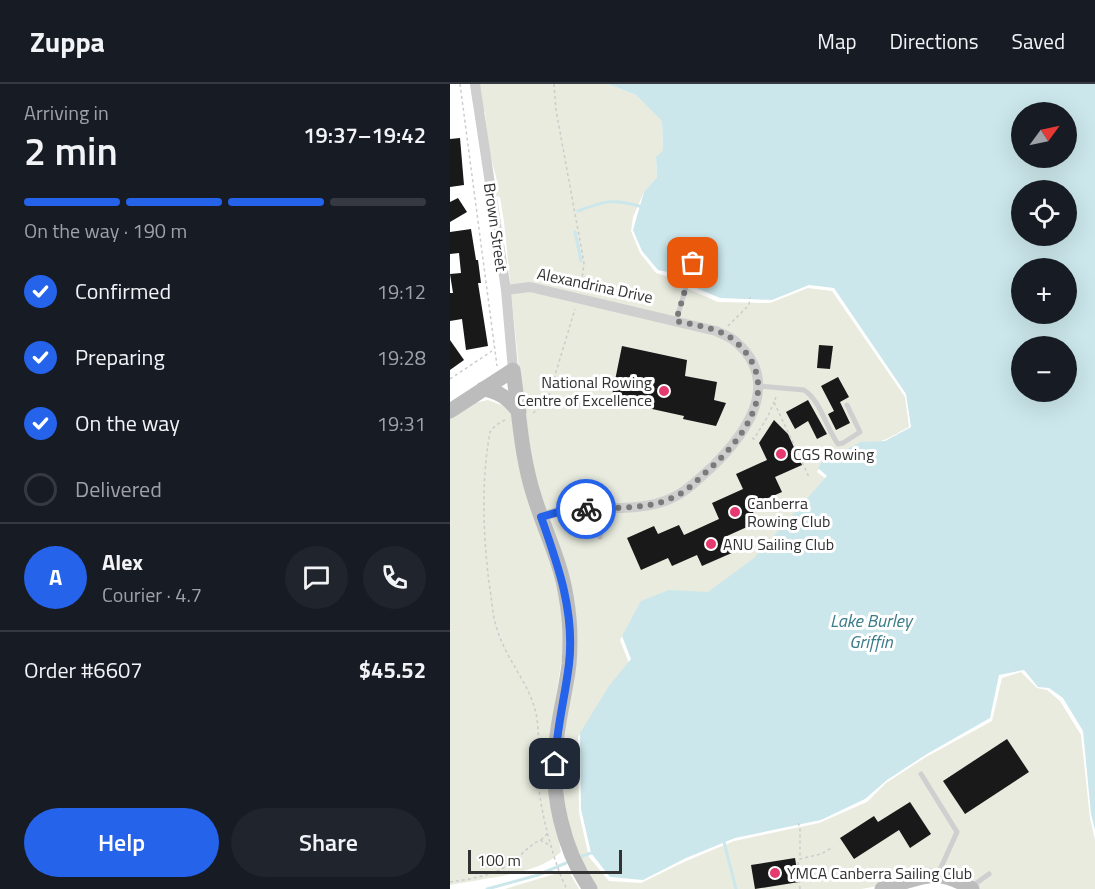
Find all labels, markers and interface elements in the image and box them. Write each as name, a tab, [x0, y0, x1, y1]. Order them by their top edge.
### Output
text: Zuppa	[30, 20, 105, 63]
text: Map	[817, 25, 857, 57]
text: Directions	[890, 25, 979, 57]
text: Saved	[1012, 25, 1065, 57]
text: Arriving in	[24, 97, 109, 128]
north arrow	[1011, 102, 1077, 168]
map controls	[1011, 102, 1077, 402]
text: 19:37–19:42	[303, 118, 426, 152]
text: 2 min	[24, 121, 118, 180]
button: locate	[1011, 180, 1077, 246]
street label: Brown Street	[478, 181, 514, 273]
text: On the way · 190 m	[24, 215, 187, 246]
pin	[667, 237, 718, 288]
icon: bag	[676, 246, 709, 279]
button: +	[1011, 258, 1077, 324]
street label: Alexandrina Drive	[535, 261, 655, 309]
text: Confirmed	[75, 274, 171, 308]
icon: check	[24, 275, 57, 308]
text: 19:12	[377, 276, 426, 307]
button: −	[1011, 336, 1077, 402]
text: Preparing	[75, 340, 165, 374]
icon: check	[24, 341, 57, 374]
text: 19:28	[377, 342, 426, 373]
place label: National Rowing Centre of Excellence	[517, 370, 652, 412]
marker: National Rowing Centre of Excellence	[657, 384, 671, 398]
text: On the way	[75, 406, 180, 440]
icon: check	[24, 407, 57, 440]
text: 19:31	[377, 408, 426, 439]
place label: CGS Rowing	[793, 442, 874, 466]
marker: CGS Rowing	[774, 447, 788, 461]
text: Delivered	[75, 472, 162, 506]
courier	[556, 479, 616, 539]
place label: Canberra Rowing Club	[747, 491, 830, 533]
icon: bike	[570, 493, 603, 526]
marker: Canberra Rowing Club	[728, 505, 742, 519]
place label: ANU Sailing Club	[723, 532, 834, 556]
marker: ANU Sailing Club	[704, 537, 718, 551]
text: Alex	[102, 545, 143, 579]
button: chat	[285, 546, 348, 609]
button: phone	[363, 546, 426, 609]
text: A	[49, 560, 62, 594]
text: Courier · 4.7	[102, 579, 202, 610]
water label: Lake Burley Griffin	[830, 607, 914, 655]
text: Order #6607	[24, 653, 143, 687]
text: $45.52	[359, 653, 426, 687]
pin	[529, 738, 580, 789]
icon: home	[538, 747, 571, 780]
button: Help	[24, 808, 219, 877]
button: Share	[231, 808, 426, 877]
scale bar	[468, 847, 622, 874]
text: 100 m	[477, 848, 521, 872]
place label: YMCA Canberra Sailing Club	[787, 861, 972, 885]
marker: YMCA Canberra Sailing Club	[768, 866, 782, 880]

